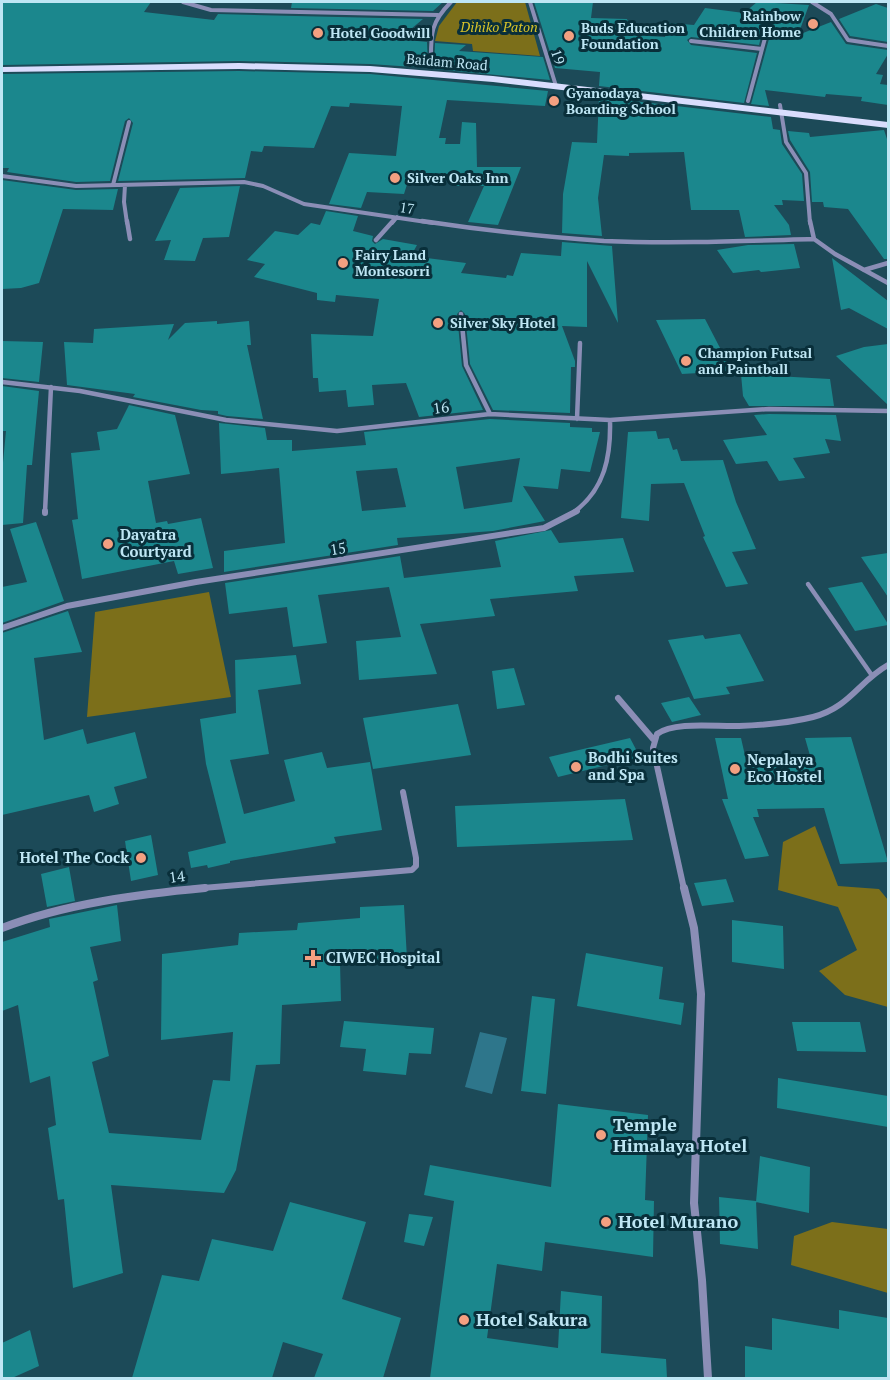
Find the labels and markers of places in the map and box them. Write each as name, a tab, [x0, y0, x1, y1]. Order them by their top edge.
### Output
place label: Rainbow Children Home	[699, 6, 802, 41]
marker: Rainbow Children Home	[806, 17, 820, 31]
place label: Buds Education Foundation	[581, 18, 685, 53]
place label: Hotel Goodwill	[330, 23, 431, 42]
marker: Hotel Goodwill	[311, 26, 325, 40]
marker: Buds Education Foundation	[562, 29, 576, 43]
place label: Gyanodaya Boarding School	[566, 83, 676, 118]
marker: Gyanodaya Boarding School	[547, 94, 561, 108]
place label: Silver Oaks Inn	[407, 168, 509, 187]
marker: Silver Oaks Inn	[388, 171, 402, 185]
place label: Fairy Land Montesorri	[355, 245, 430, 280]
marker: Fairy Land Montesorri	[336, 256, 350, 270]
place label: Silver Sky Hotel	[450, 313, 556, 332]
marker: Silver Sky Hotel	[431, 316, 445, 330]
place label: Champion Futsal and Paintball	[698, 343, 813, 378]
marker: Champion Futsal and Paintball	[679, 354, 693, 368]
place label: Dayatra Courtyard	[120, 524, 192, 561]
marker: Dayatra Courtyard	[101, 537, 115, 551]
place label: Bodhi Suites and Spa	[588, 747, 678, 784]
place label: Nepalaya Eco Hostel	[747, 749, 822, 786]
marker: Bodhi Suites and Spa	[569, 760, 583, 774]
marker: Nepalaya Eco Hostel	[728, 762, 742, 776]
place label: Hotel The Cock	[19, 847, 129, 867]
marker: Hotel The Cock	[134, 851, 148, 865]
place label: CIWEC Hospital	[326, 947, 440, 967]
marker: CIWEC Hospital	[304, 949, 322, 967]
place label: Temple Himalaya Hotel	[613, 1112, 747, 1157]
marker: Temple Himalaya Hotel	[594, 1128, 608, 1142]
place label: Hotel Murano	[618, 1209, 738, 1233]
marker: Hotel Murano	[599, 1215, 613, 1229]
place label: Hotel Sakura	[476, 1307, 588, 1331]
marker: Hotel Sakura	[457, 1313, 471, 1327]

